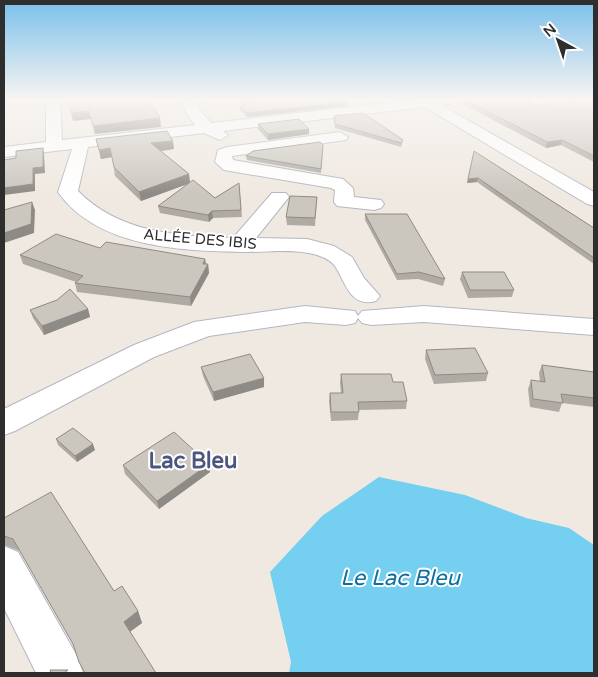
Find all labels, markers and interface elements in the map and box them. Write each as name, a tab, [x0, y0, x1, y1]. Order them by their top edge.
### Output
north arrow	[533, 15, 583, 65]
text: N	[540, 20, 560, 41]
street label: ALLÉE DES IBIS	[143, 225, 257, 253]
district label: Lac Bleu	[149, 448, 237, 474]
water label: Le Lac Bleu	[340, 565, 461, 591]

